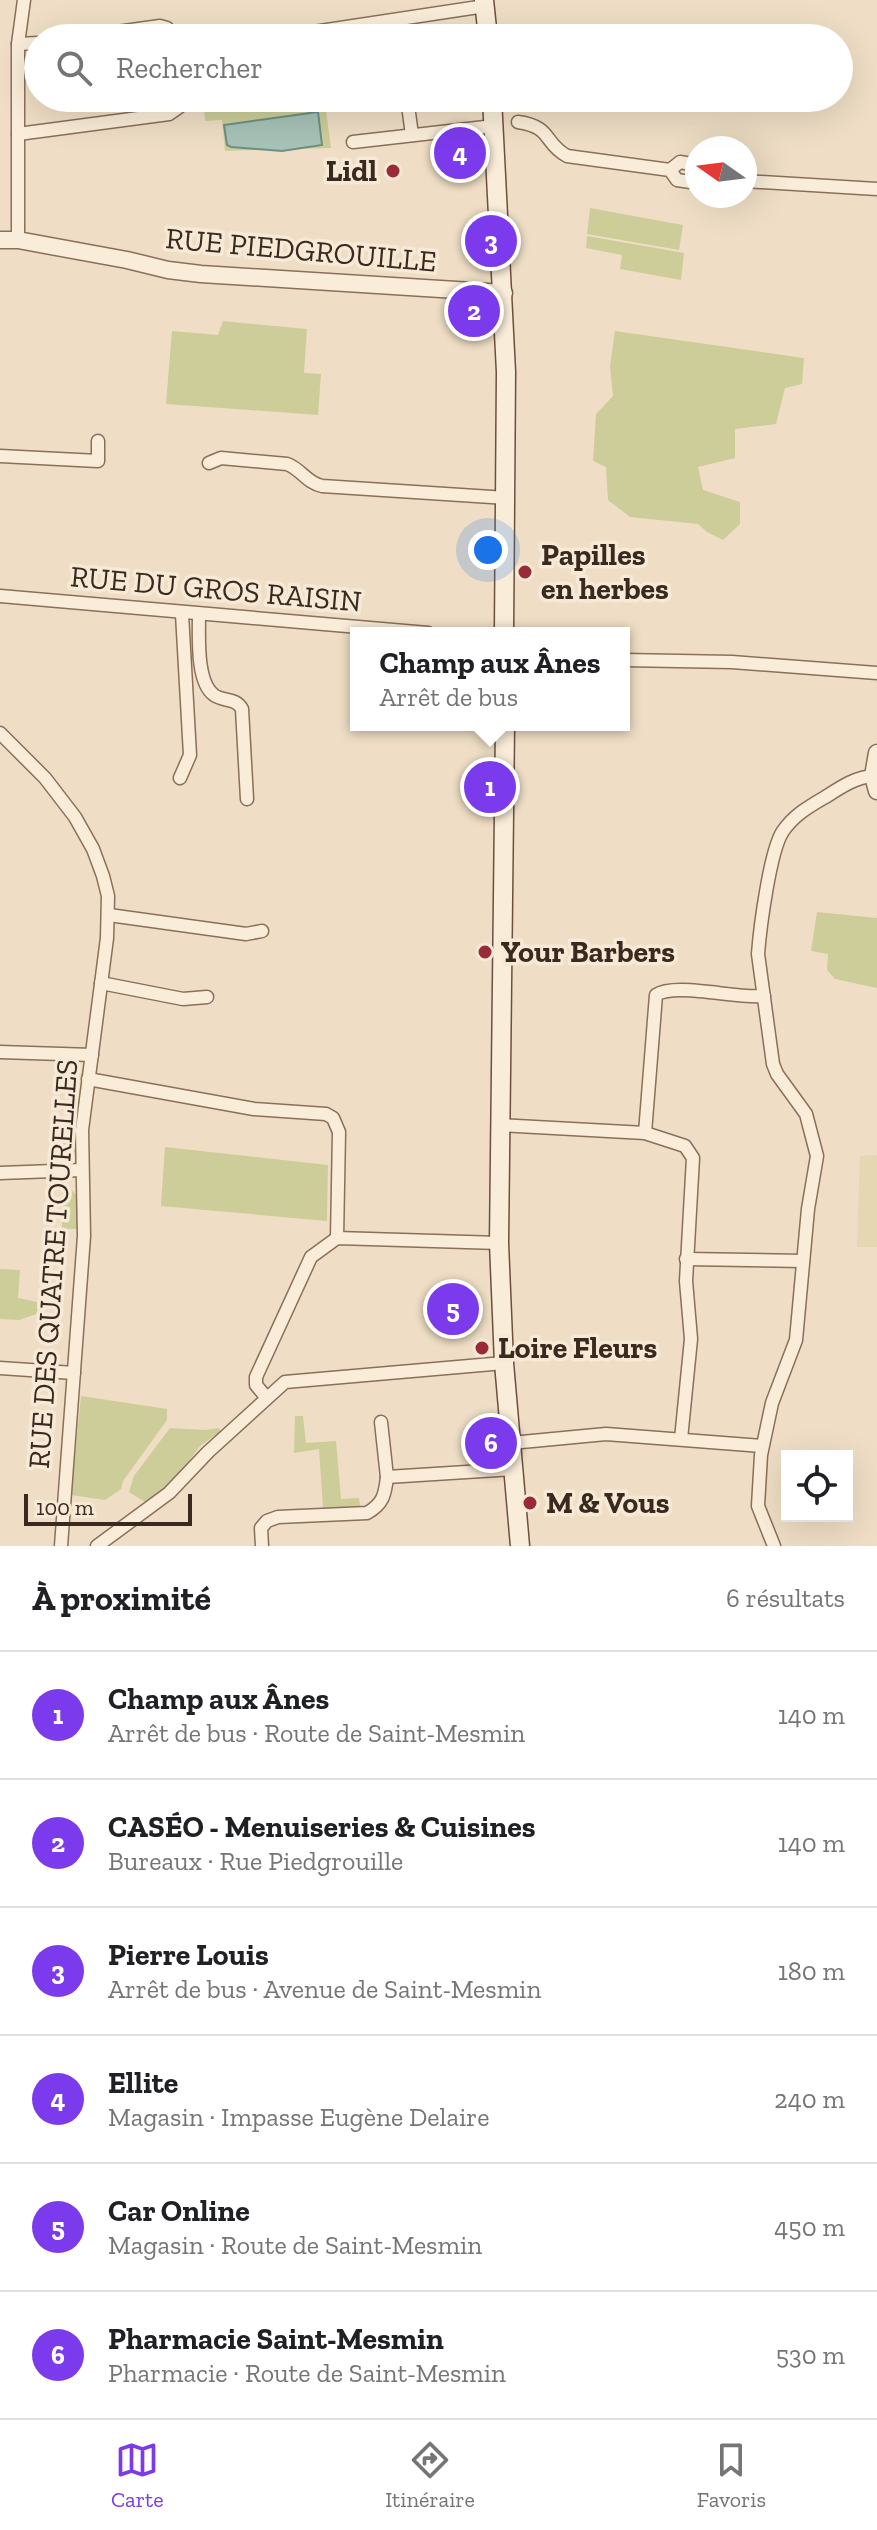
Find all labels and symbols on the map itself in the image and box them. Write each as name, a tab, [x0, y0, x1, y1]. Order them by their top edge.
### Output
pin: 4	[434, 123, 486, 183]
north arrow	[685, 136, 757, 208]
place label: Lidl	[326, 153, 377, 189]
marker: Lidl	[384, 162, 402, 180]
pin: 3	[465, 211, 517, 271]
street label: RUE PIEDGROUILLE	[164, 220, 438, 280]
pin: 2	[448, 281, 500, 341]
your location	[468, 530, 508, 570]
place label: Papilles en herbes	[541, 537, 669, 607]
street label: RUE DU GROS RAISIN	[69, 558, 363, 620]
marker: Papilles en herbes	[516, 563, 534, 581]
pin: 1	[464, 757, 516, 817]
place label: Your Barbers	[501, 934, 675, 970]
marker: Your Barbers	[476, 943, 494, 961]
street label: RUE DES QUATRE TOURELLES	[21, 1058, 85, 1470]
pin: 5	[427, 1279, 479, 1339]
place label: Loire Fleurs	[498, 1330, 658, 1366]
marker: Loire Fleurs	[473, 1339, 491, 1357]
pin: 6	[465, 1413, 517, 1473]
place label: M & Vous	[546, 1485, 670, 1521]
scale bar	[24, 1490, 192, 1526]
marker: M & Vous	[521, 1494, 539, 1512]

